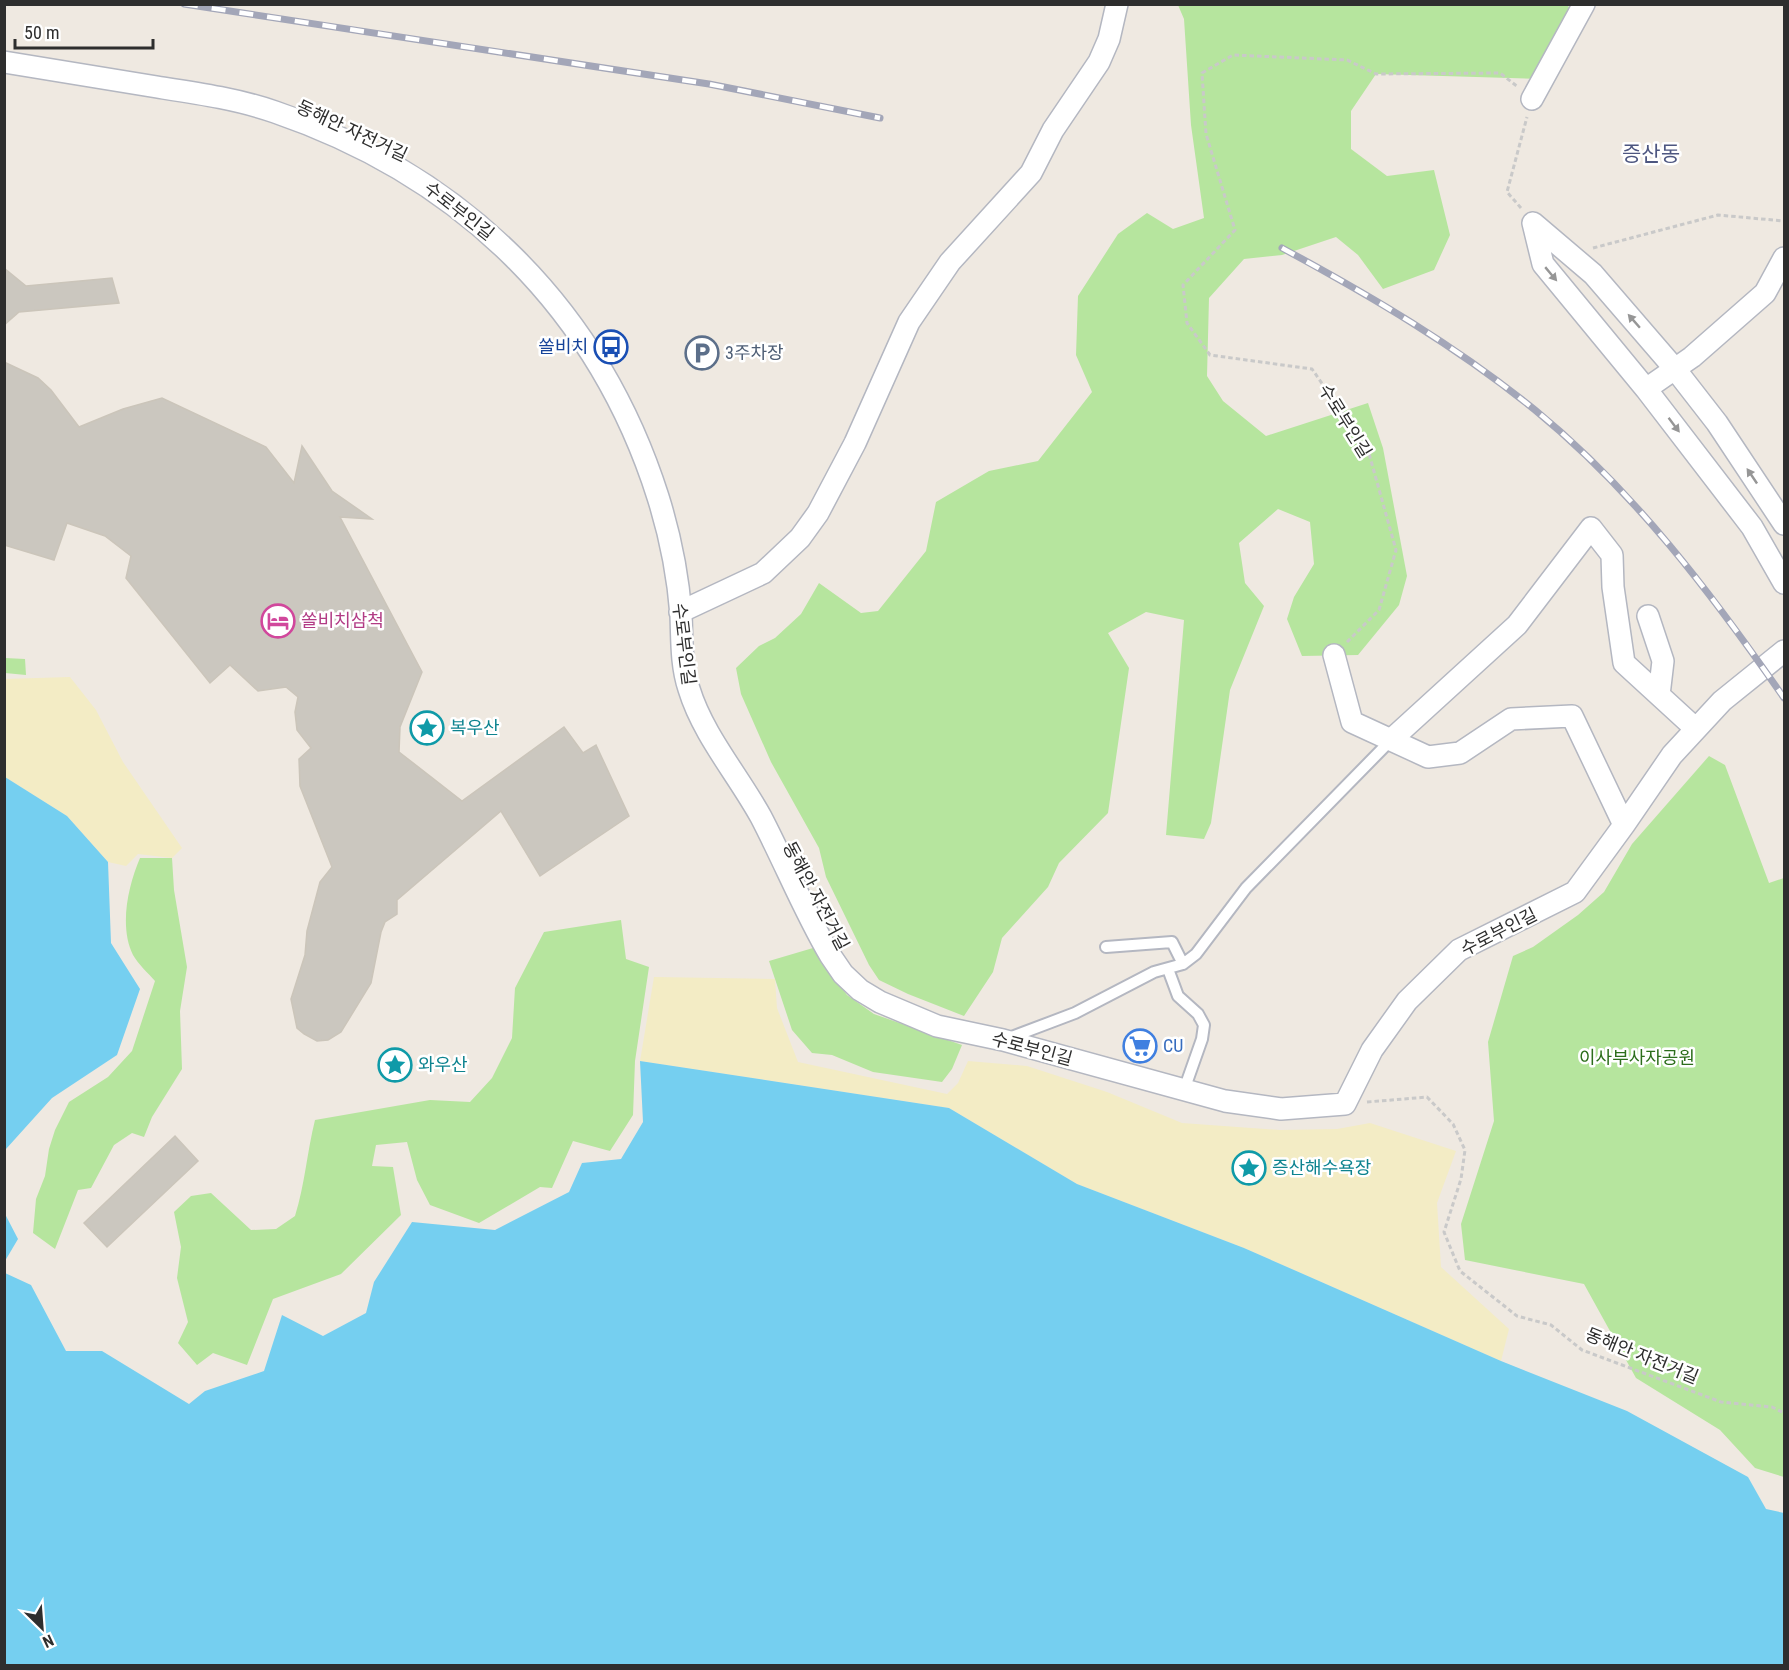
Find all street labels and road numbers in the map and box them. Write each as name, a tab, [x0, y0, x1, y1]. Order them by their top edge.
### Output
street label: 동해안 자전거길	[293, 96, 411, 165]
street label: 수로부인길	[420, 177, 498, 244]
street label: 수로부인길	[1315, 380, 1376, 461]
street label: 수로부인길	[669, 602, 700, 686]
street label: 동해안 자전거길	[779, 838, 854, 954]
street label: 수로부인길	[1457, 903, 1540, 960]
street label: 수로부인길	[989, 1028, 1075, 1069]
street label: 동해안 자전거길	[1583, 1323, 1702, 1388]

